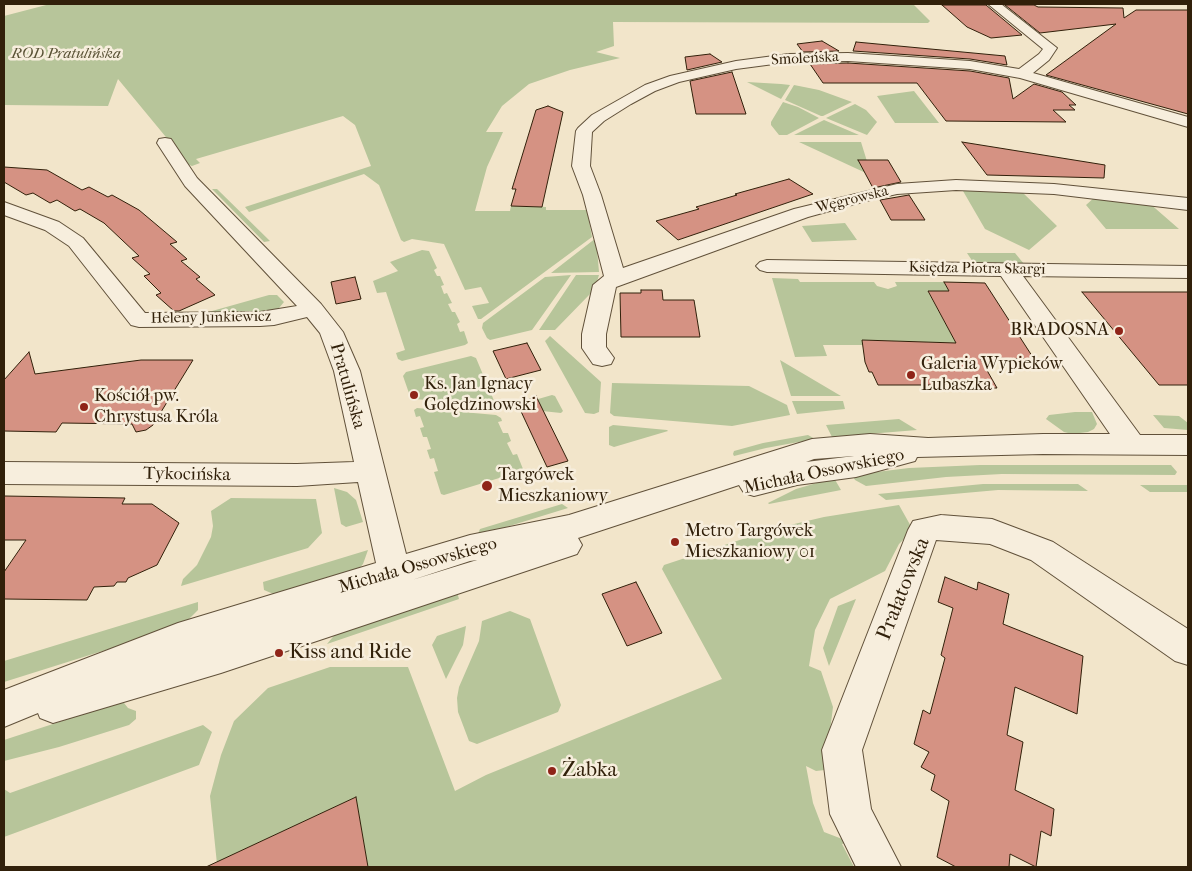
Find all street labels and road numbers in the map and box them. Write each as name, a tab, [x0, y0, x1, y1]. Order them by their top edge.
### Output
street label: Smoleńska	[771, 48, 839, 70]
street label: Węgrowska	[814, 182, 890, 218]
street label: Księdza Piotra Skargi	[908, 259, 1046, 279]
street label: Heleny Junkiewicz	[151, 308, 271, 328]
street label: Pratulińska	[324, 341, 370, 431]
street label: Michała Ossowskiego	[742, 444, 906, 500]
street label: Tykocińska	[143, 463, 231, 487]
street label: Michała Ossowskiego	[336, 533, 500, 599]
street label: Prałatowska	[872, 534, 936, 644]

